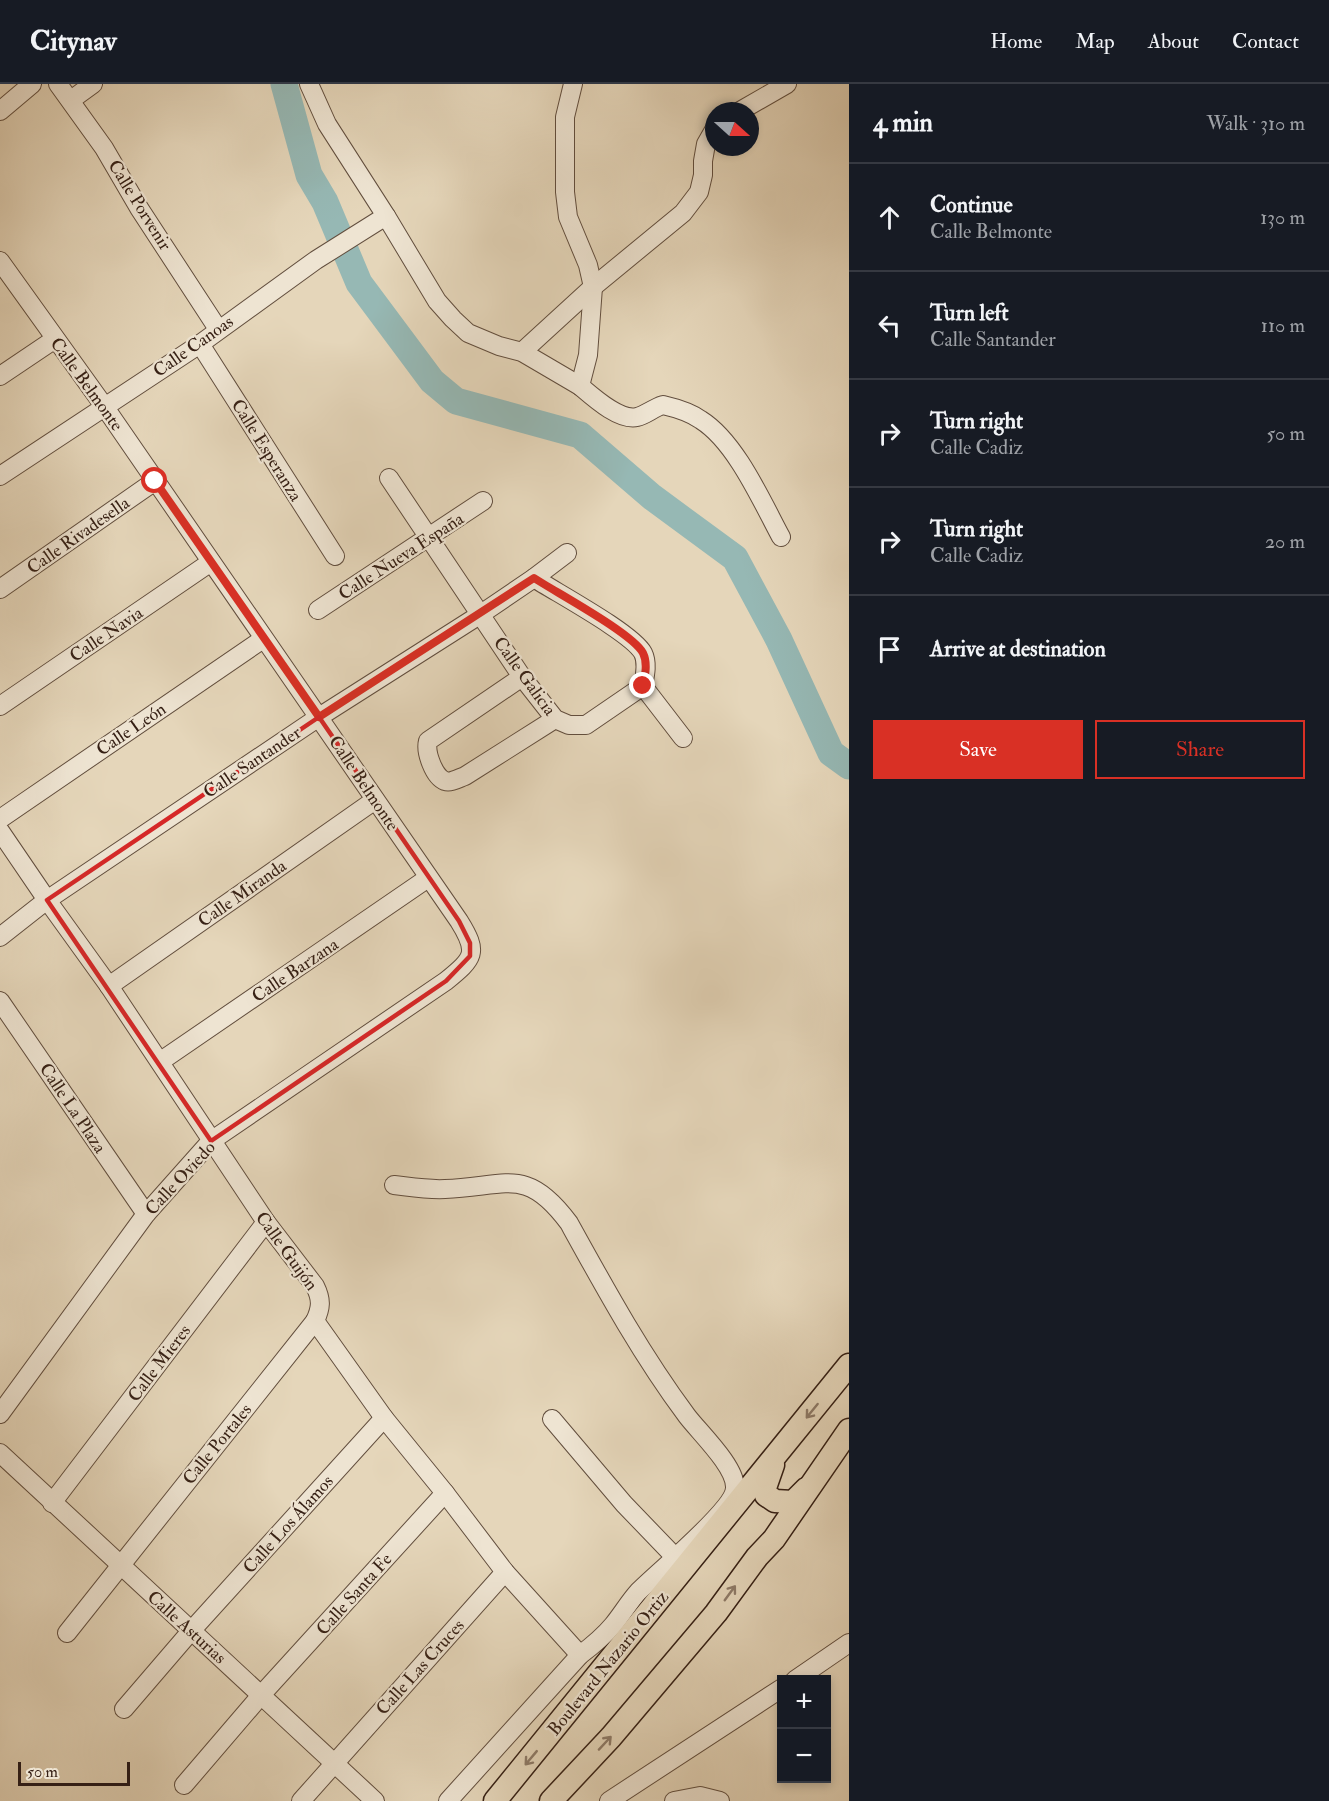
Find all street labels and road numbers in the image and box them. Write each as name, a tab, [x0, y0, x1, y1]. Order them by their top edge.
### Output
street label: Calle Porvenir	[103, 156, 177, 255]
street label: Calle Canoas	[149, 310, 238, 382]
street label: Calle Belmonte	[45, 333, 129, 436]
street label: Calle Esperanza	[226, 395, 307, 506]
street label: Calle Rivadesella	[22, 491, 135, 579]
street label: Calle Nueva España	[334, 507, 469, 605]
street label: Calle Navia	[65, 601, 148, 667]
street label: Calle Galicia	[488, 632, 561, 721]
street label: Calle León	[92, 698, 171, 761]
street label: Calle Santander	[199, 721, 306, 804]
street label: Calle Belmonte	[323, 731, 404, 836]
street label: Calle Miranda	[194, 854, 291, 932]
street label: Calle Barzana	[248, 933, 344, 1008]
street label: Calle La Plaza	[34, 1059, 111, 1158]
street label: Calle Oviedo	[140, 1136, 221, 1220]
street label: Calle Guijón	[250, 1207, 323, 1295]
street label: Calle Mieres	[123, 1320, 196, 1407]
street label: Calle Portales	[178, 1399, 257, 1490]
street label: Calle Los Álamos	[238, 1470, 339, 1578]
street label: Calle Santa Fe	[311, 1548, 398, 1640]
street label: Calle Asturias	[142, 1586, 231, 1669]
street label: Boulevard Nazario Ortiz	[543, 1586, 674, 1740]
street label: Calle Las Cruces	[371, 1615, 470, 1720]

